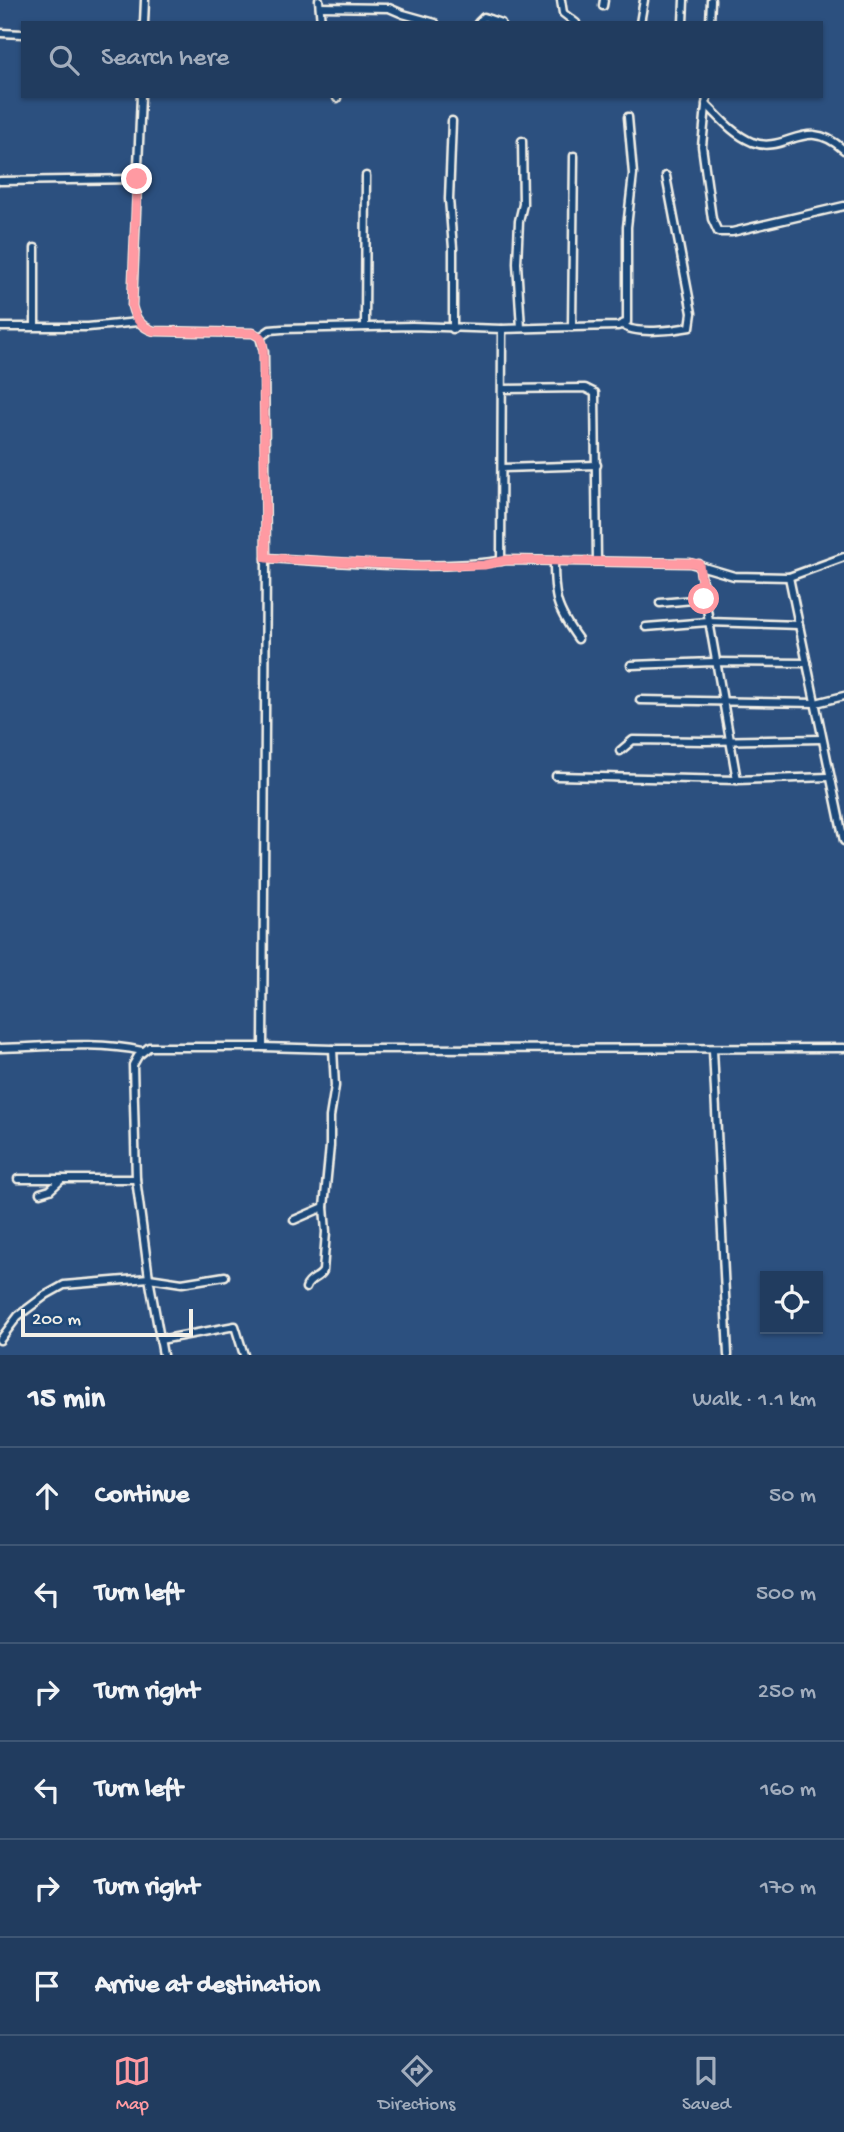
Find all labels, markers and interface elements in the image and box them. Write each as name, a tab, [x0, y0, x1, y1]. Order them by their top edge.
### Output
search box	[21, 21, 823, 98]
icon: search	[45, 41, 83, 79]
text: Search here	[101, 44, 229, 75]
route end	[121, 163, 152, 194]
route start	[688, 583, 719, 614]
map controls	[760, 1271, 823, 1334]
button: locate	[760, 1271, 823, 1334]
scale bar	[21, 1306, 192, 1338]
text: 200 m	[32, 1309, 81, 1332]
text: 15 min	[28, 1383, 105, 1418]
text: Walk · 1.1 km	[692, 1387, 816, 1414]
icon: ahead	[28, 1477, 66, 1515]
text: Continue	[95, 1481, 189, 1512]
text: 50 m	[769, 1483, 816, 1510]
icon: left	[28, 1575, 66, 1613]
text: Turn left	[95, 1579, 183, 1610]
text: 500 m	[756, 1581, 816, 1608]
icon: right	[28, 1673, 66, 1711]
text: Turn right	[95, 1677, 199, 1708]
text: 250 m	[758, 1679, 816, 1706]
icon: left	[28, 1771, 66, 1809]
text: Turn left	[95, 1775, 183, 1806]
text: 160 m	[760, 1777, 816, 1804]
icon: right	[28, 1869, 66, 1907]
text: Turn right	[95, 1873, 199, 1904]
text: 170 m	[760, 1875, 816, 1902]
icon: arrive	[28, 1967, 66, 2005]
text: Arrive at destination	[95, 1971, 320, 2002]
tab: Map	[113, 2052, 151, 2117]
tab: Directions	[378, 2052, 455, 2117]
tab: Saved	[682, 2052, 731, 2117]

